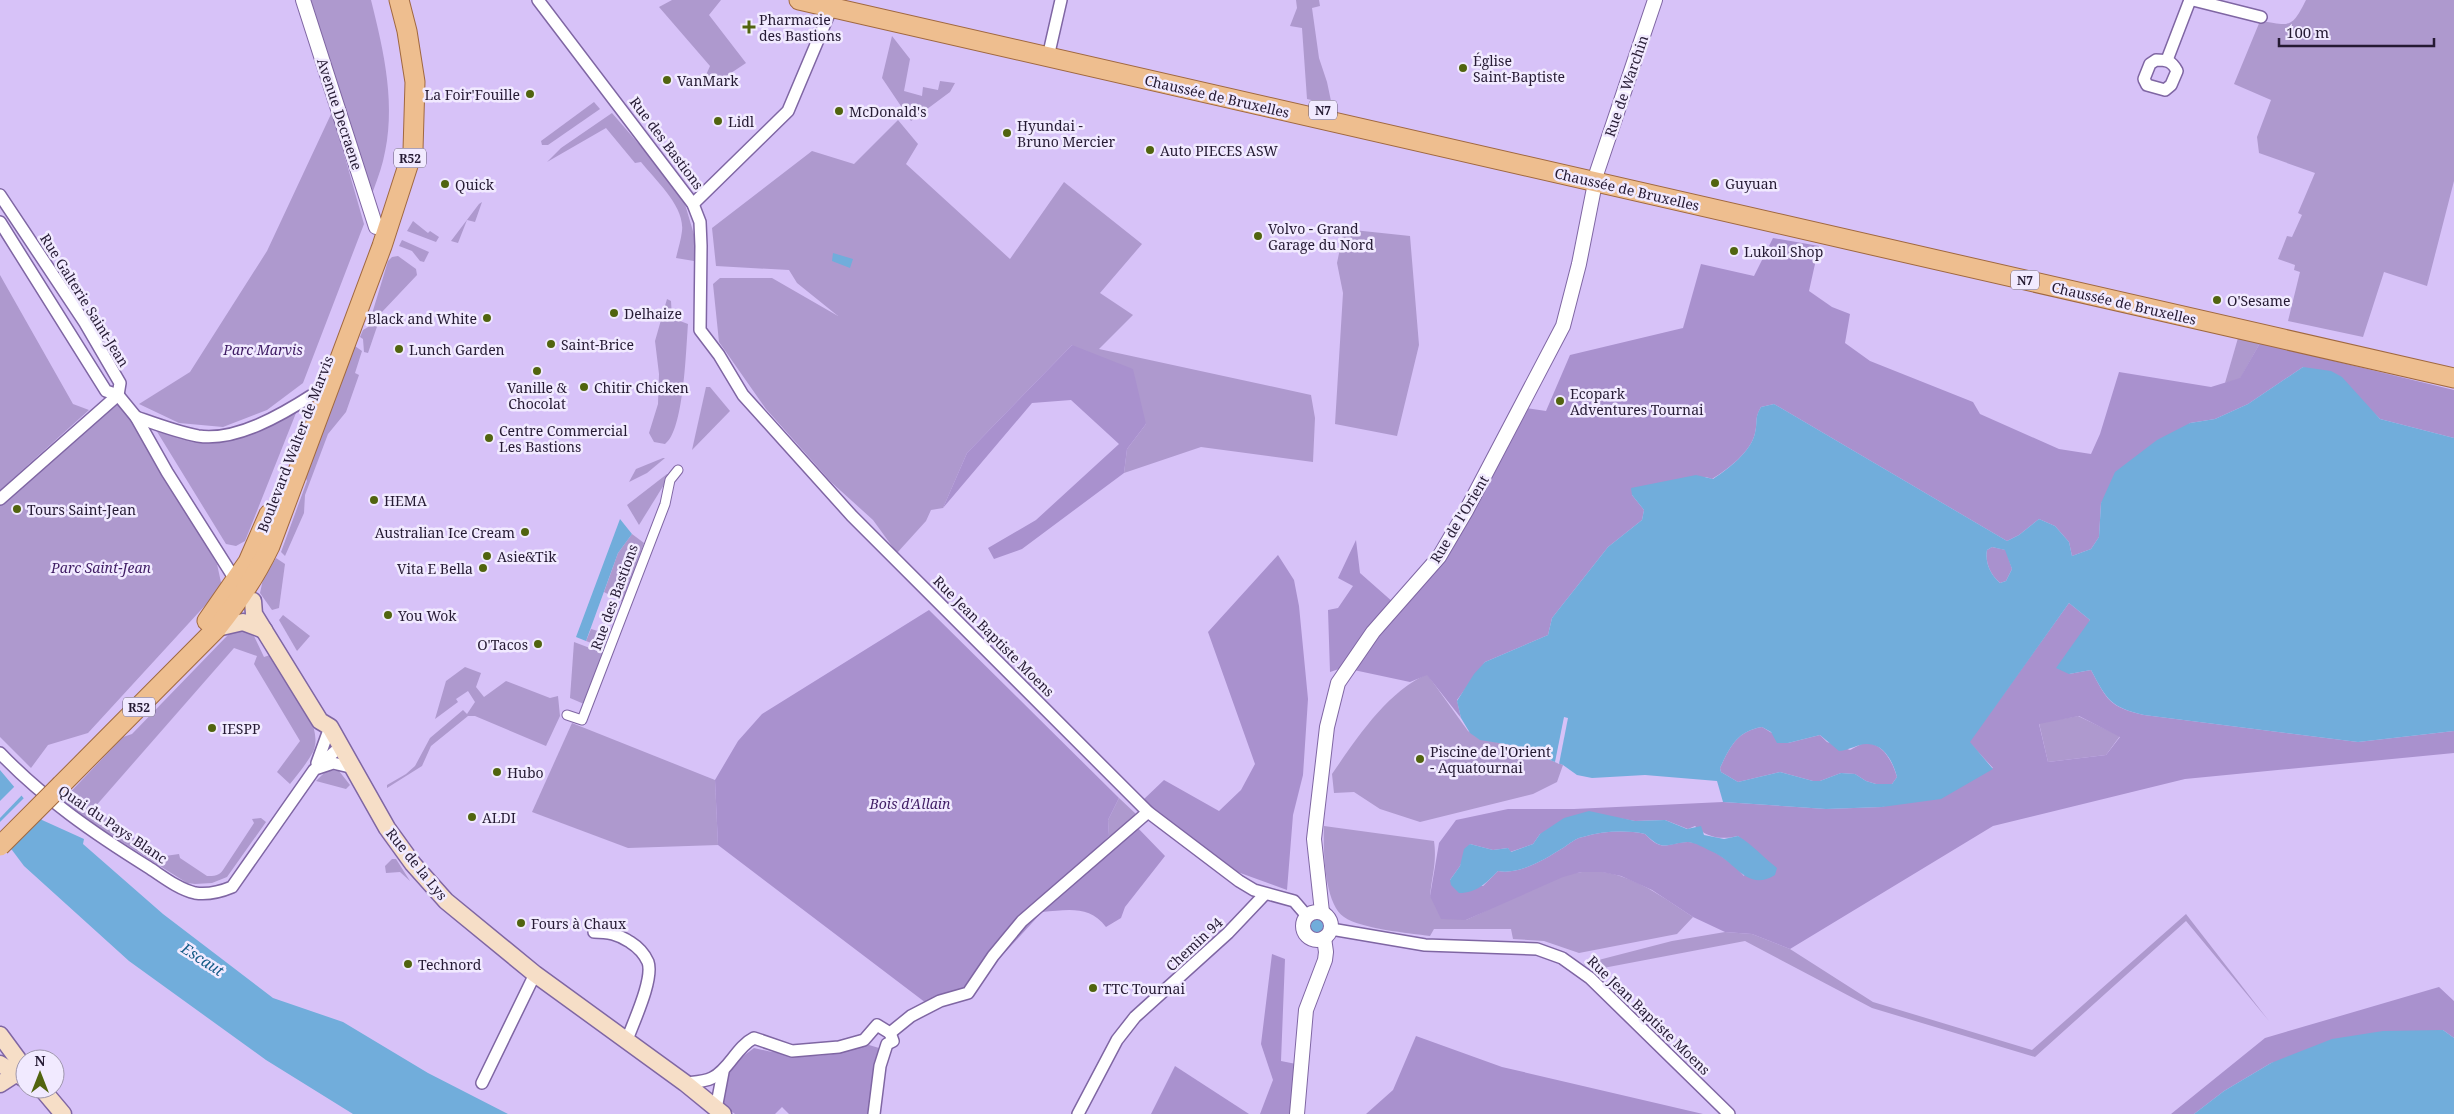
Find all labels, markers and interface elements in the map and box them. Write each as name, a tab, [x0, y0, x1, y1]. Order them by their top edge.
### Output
place label: Pharmacie des Bastions	[759, 10, 841, 45]
scale bar	[2279, 15, 2434, 47]
marker: Pharmacie des Bastions	[743, 21, 755, 33]
text: 100 m	[2286, 22, 2329, 42]
street label: Rue de Warchin	[1600, 33, 1652, 139]
place label: Église Saint-Baptiste	[1473, 51, 1565, 86]
street label: Avenue Decraene	[313, 56, 367, 172]
marker: Église Saint-Baptiste	[1457, 62, 1469, 74]
street label: Chaussée de Bruxelles	[1143, 70, 1291, 122]
place label: VanMark	[677, 71, 739, 90]
marker: VanMark	[661, 74, 673, 86]
place label: La Foir'Fouille	[425, 85, 520, 104]
marker: La Foir'Fouille	[524, 88, 536, 100]
street label: Rue des Bastions	[626, 93, 708, 193]
road number: N7	[1309, 100, 1337, 120]
place label: McDonald's	[849, 102, 927, 121]
marker: McDonald's	[833, 105, 845, 117]
place label: Lidl	[728, 112, 755, 131]
marker: Lidl	[712, 115, 724, 127]
place label: Hyundai - Bruno Mercier	[1017, 116, 1115, 151]
marker: Hyundai - Bruno Mercier	[1001, 127, 1013, 139]
place label: Auto PIECES ASW	[1160, 141, 1278, 160]
marker: Auto PIECES ASW	[1144, 144, 1156, 156]
road number: R52	[394, 148, 426, 168]
street label: Chaussée de Bruxelles	[1553, 163, 1701, 215]
place label: Guyuan	[1725, 174, 1778, 193]
place label: Quick	[455, 175, 495, 194]
marker: Guyuan	[1709, 177, 1721, 189]
marker: Quick	[439, 178, 451, 190]
place label: Volvo - Grand Garage du Nord	[1268, 219, 1374, 254]
street label: Rue Galterie Saint-Jean	[36, 230, 134, 370]
marker: Volvo - Grand Garage du Nord	[1252, 230, 1264, 242]
place label: Lukoil Shop	[1744, 242, 1823, 261]
marker: Lukoil Shop	[1728, 245, 1740, 257]
road number: N7	[2011, 270, 2039, 290]
street label: Chaussée de Bruxelles	[2050, 277, 2198, 329]
place label: O'Sesame	[2227, 291, 2291, 310]
marker: O'Sesame	[2211, 294, 2223, 306]
place label: Delhaize	[624, 304, 682, 323]
marker: Delhaize	[608, 307, 620, 319]
place label: Black and White	[367, 309, 477, 328]
marker: Black and White	[481, 312, 493, 324]
place label: Saint-Brice	[561, 335, 634, 354]
marker: Saint-Brice	[545, 338, 557, 350]
park label: Parc Marvis	[222, 340, 303, 359]
place label: Lunch Garden	[409, 340, 505, 359]
marker: Lunch Garden	[393, 343, 405, 355]
street label: Boulevard Walter de Marvis	[253, 353, 337, 535]
marker: Vanille & Chocolat	[531, 365, 543, 377]
place label: Vanille & Chocolat	[507, 378, 568, 413]
place label: Chitir Chicken	[594, 378, 689, 397]
marker: Chitir Chicken	[578, 381, 590, 393]
place label: Ecopark Adventures Tournai	[1570, 384, 1704, 419]
marker: Ecopark Adventures Tournai	[1554, 395, 1566, 407]
place label: Centre Commercial Les Bastions	[499, 421, 628, 456]
marker: Centre Commercial Les Bastions	[483, 432, 495, 444]
street label: Rue de l'Orient	[1425, 472, 1493, 566]
place label: HEMA	[384, 491, 427, 510]
marker: HEMA	[368, 494, 380, 506]
place label: Tours Saint-Jean	[27, 500, 136, 519]
marker: Tours Saint-Jean	[11, 503, 23, 515]
place label: Australian Ice Cream	[375, 523, 515, 542]
marker: Australian Ice Cream	[519, 526, 531, 538]
street label: Rue des Bastions	[586, 541, 642, 653]
place label: Asie&Tik	[497, 547, 557, 566]
marker: Asie&Tik	[481, 550, 493, 562]
park label: Parc Saint-Jean	[50, 558, 151, 577]
place label: Vita E Bella	[397, 559, 473, 578]
marker: Vita E Bella	[477, 562, 489, 574]
street label: Rue Jean Baptiste Moens	[929, 571, 1059, 701]
place label: You Wok	[397, 606, 457, 625]
marker: You Wok	[382, 609, 394, 621]
place label: O'Tacos	[477, 635, 528, 654]
marker: O'Tacos	[532, 638, 544, 650]
road number: R52	[123, 698, 155, 716]
place label: IESPP	[222, 719, 260, 738]
marker: IESPP	[206, 722, 218, 734]
place label: Piscine de l'Orient - Aquatournai	[1430, 742, 1551, 777]
marker: Piscine de l'Orient - Aquatournai	[1414, 753, 1426, 765]
place label: Hubo	[507, 763, 544, 782]
marker: Hubo	[491, 766, 503, 778]
street label: Quai du Pays Blanc	[55, 780, 171, 868]
park label: Bois d'Allain	[869, 794, 951, 813]
place label: ALDI	[482, 808, 516, 827]
marker: ALDI	[466, 811, 478, 823]
street label: Rue de la Lys	[382, 824, 452, 904]
street label: Chemin 94	[1162, 913, 1227, 975]
place label: Fours à Chaux	[531, 914, 627, 933]
marker: Fours à Chaux	[515, 917, 527, 929]
water label: Escaut	[177, 937, 228, 980]
street label: Rue Jean Baptiste Moens	[1584, 951, 1714, 1079]
place label: Technord	[418, 955, 482, 974]
marker: Technord	[402, 958, 414, 970]
place label: TTC Tournai	[1103, 979, 1185, 998]
marker: TTC Tournai	[1087, 982, 1099, 994]
north arrow	[15, 1049, 65, 1099]
text: N	[34, 1051, 46, 1070]

